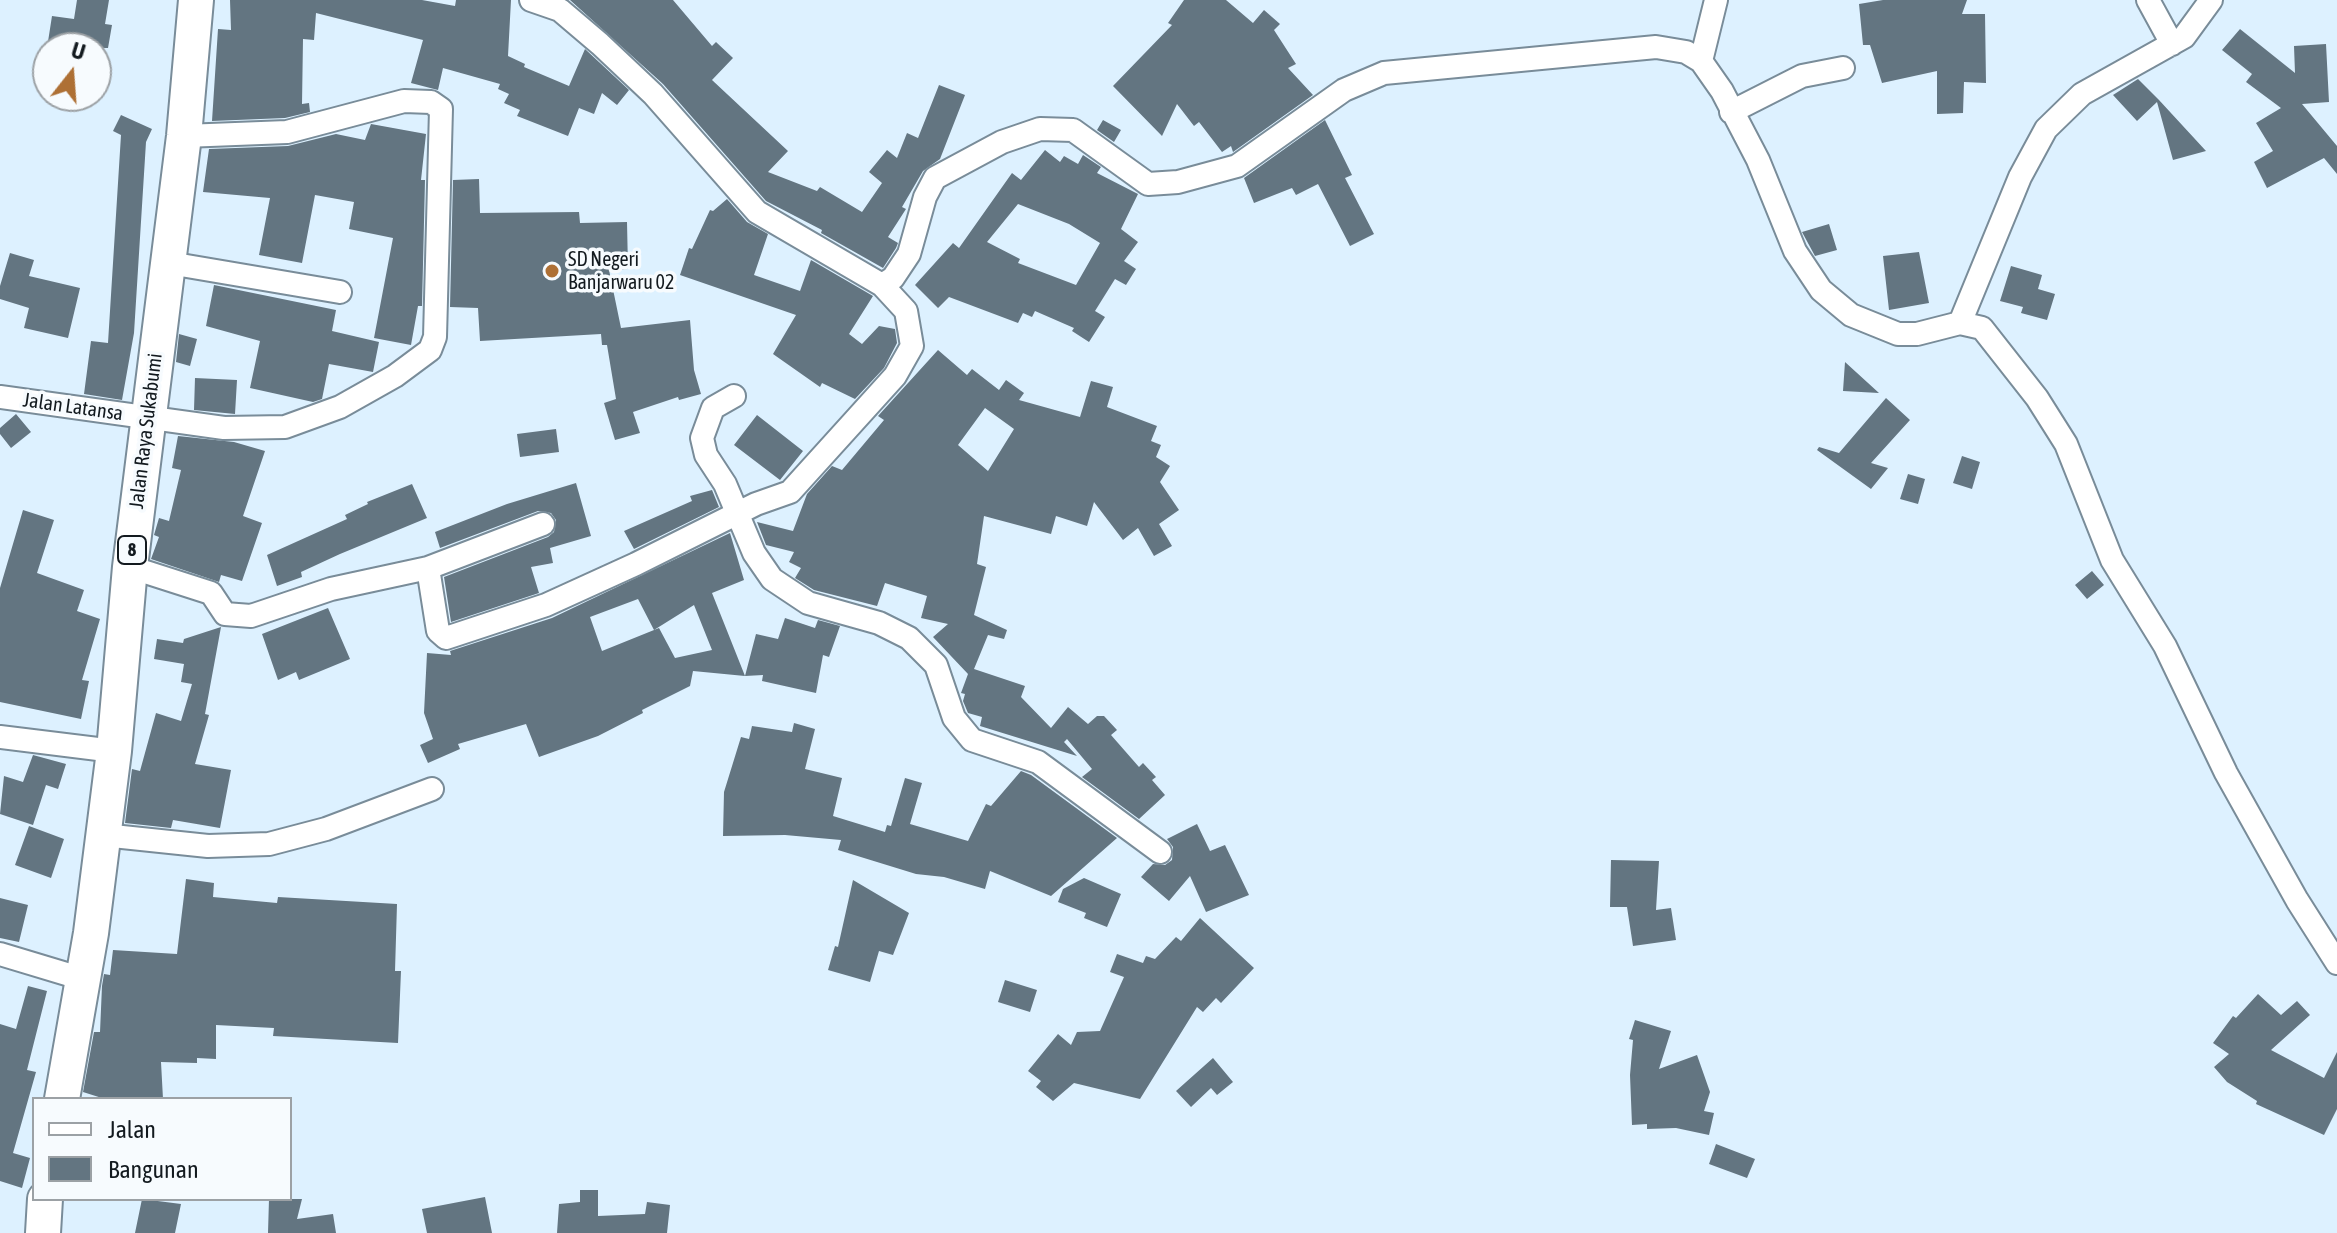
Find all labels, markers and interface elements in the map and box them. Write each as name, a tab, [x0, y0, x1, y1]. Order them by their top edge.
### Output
north arrow	[32, 32, 112, 112]
text: U	[68, 37, 88, 65]
place label: SD Negeri Banjarwaru 02	[568, 248, 674, 295]
marker: SD Negeri Banjarwaru 02	[543, 262, 561, 280]
street label: Jalan Raya Sukabumi	[125, 352, 167, 510]
street label: Jalan Latansa	[21, 388, 125, 426]
road number: 8	[118, 536, 146, 564]
legend	[32, 1097, 292, 1201]
text: Jalan	[108, 1116, 156, 1143]
text: Bangunan	[108, 1156, 199, 1183]

